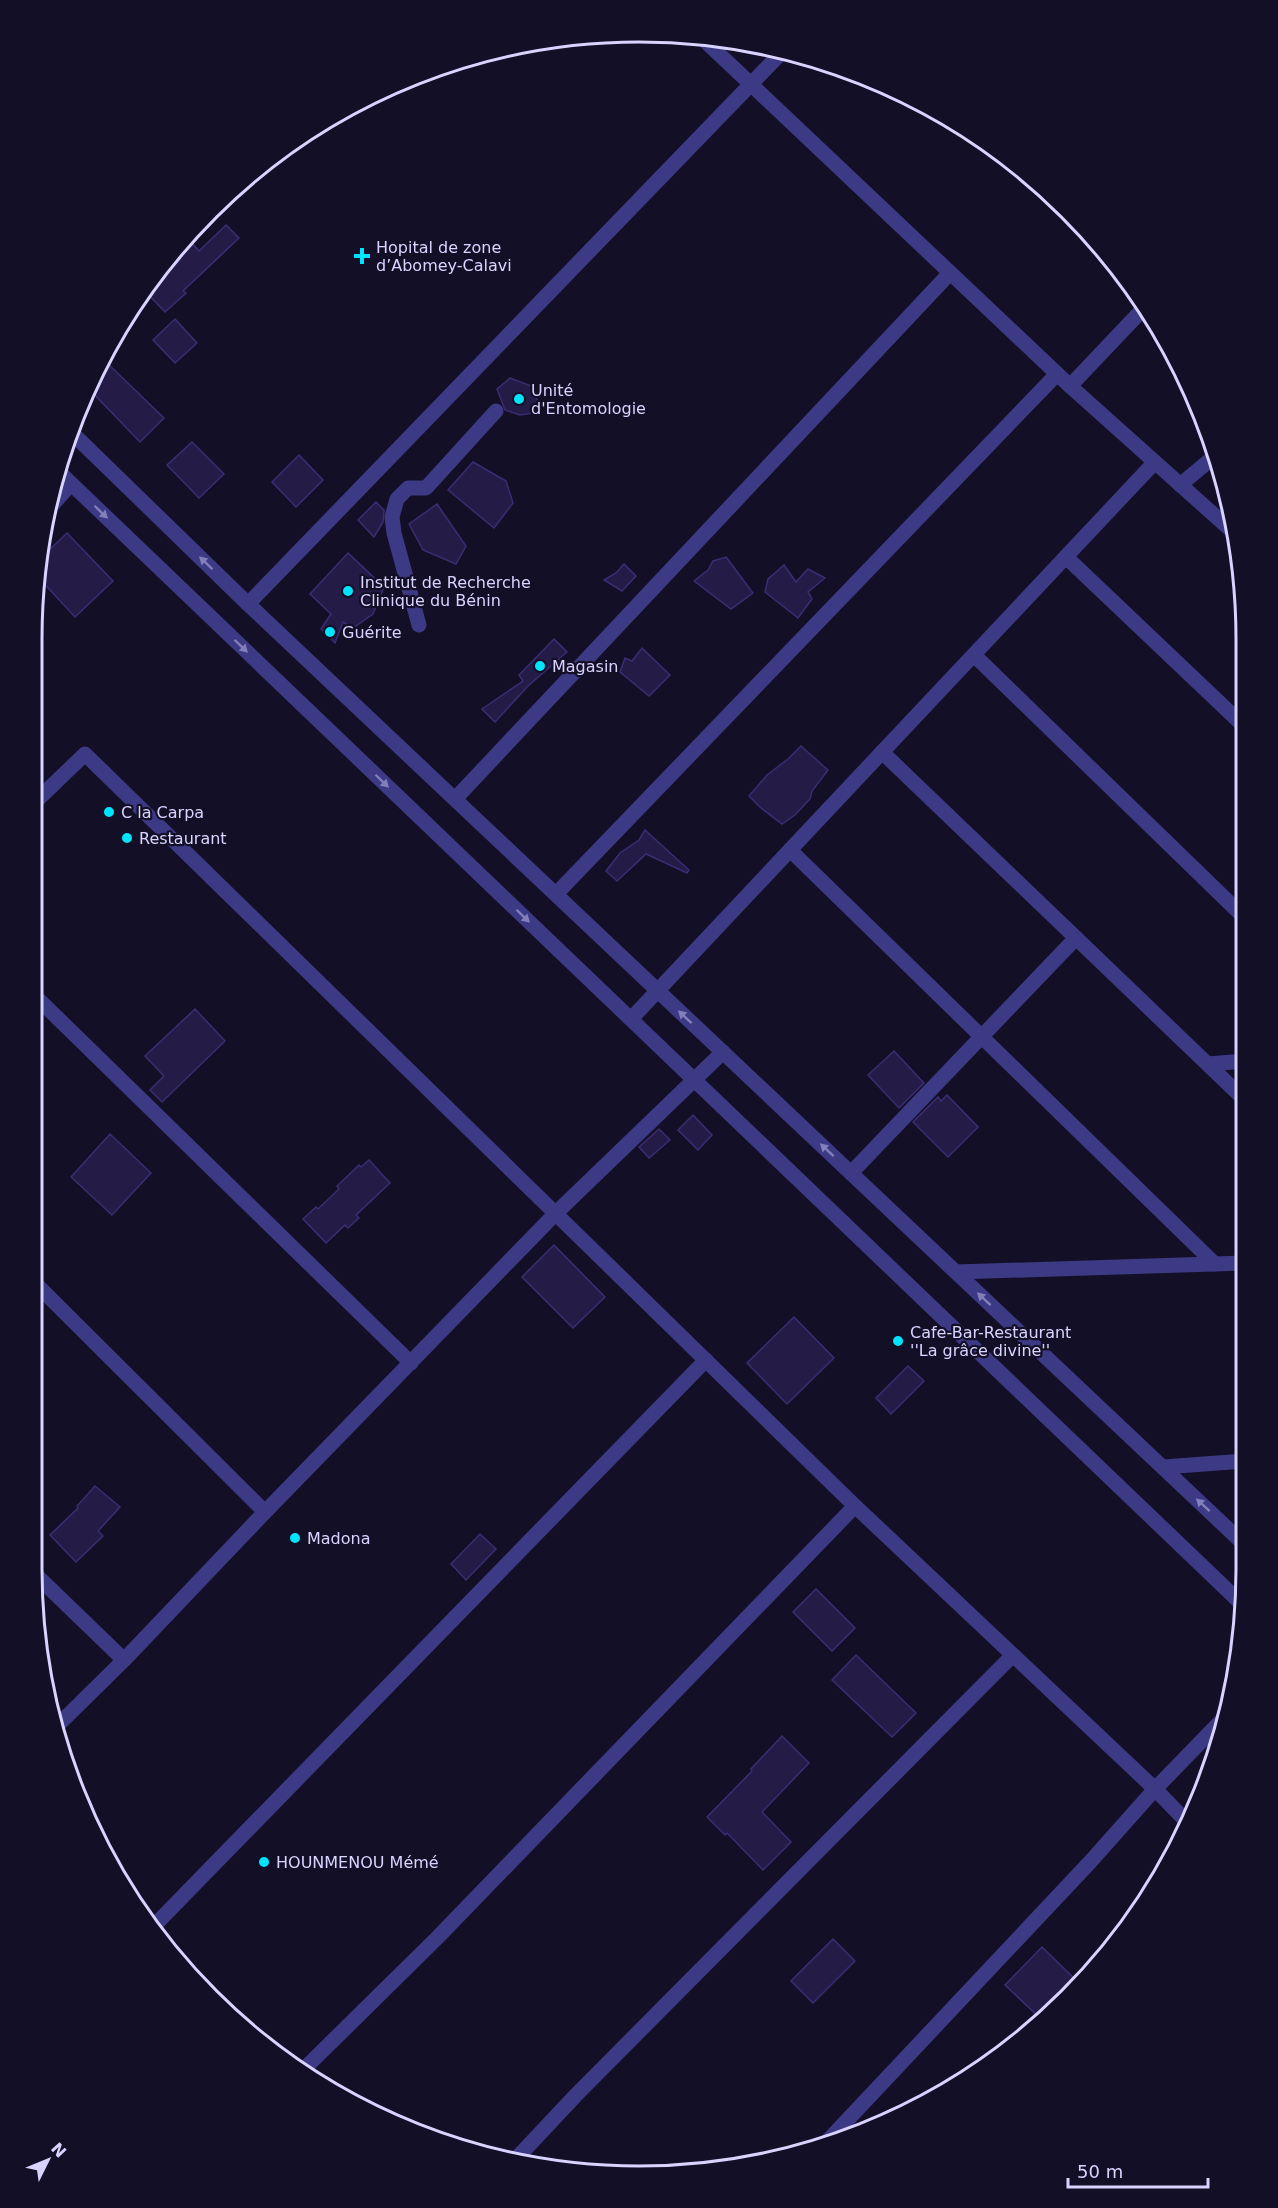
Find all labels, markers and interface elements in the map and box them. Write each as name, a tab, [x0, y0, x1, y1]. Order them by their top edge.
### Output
place label: Hopital de zone d’Abomey-Calavi	[376, 238, 512, 275]
marker: Hopital de zone d’Abomey-Calavi	[353, 247, 371, 265]
place label: Unité d'Entomologie	[531, 381, 646, 418]
marker: Unité d'Entomologie	[512, 392, 526, 406]
one-way arrow	[93, 504, 107, 518]
one-way arrow	[199, 556, 213, 570]
place label: Institut de Recherche Clinique du Bénin	[360, 573, 531, 610]
marker: Institut de Recherche Clinique du Bénin	[341, 584, 355, 598]
place label: Guérite	[342, 623, 402, 642]
marker: Guérite	[323, 625, 337, 639]
one-way arrow	[234, 639, 248, 653]
place label: Magasin	[552, 657, 619, 676]
marker: Magasin	[533, 659, 547, 673]
one-way arrow	[375, 774, 390, 788]
place label: C la Carpa	[121, 803, 204, 822]
marker: C la Carpa	[102, 805, 116, 819]
place label: Restaurant	[139, 829, 227, 848]
marker: Restaurant	[120, 831, 134, 845]
one-way arrow	[516, 909, 531, 923]
one-way arrow	[679, 1010, 693, 1024]
one-way arrow	[821, 1144, 835, 1158]
one-way arrow	[978, 1292, 992, 1306]
place label: Cafe-Bar-Restaurant ''La grâce divine''	[910, 1323, 1071, 1360]
marker: Cafe-Bar-Restaurant ''La grâce divine''	[891, 1334, 905, 1348]
one-way arrow	[1196, 1498, 1210, 1512]
place label: Madona	[307, 1529, 371, 1548]
marker: Madona	[288, 1531, 302, 1545]
place label: HOUNMENOU Mémé	[276, 1853, 439, 1872]
marker: HOUNMENOU Mémé	[257, 1855, 271, 1869]
north arrow	[18, 2130, 78, 2190]
text: N	[47, 2139, 70, 2161]
scale bar	[1068, 2151, 1208, 2189]
text: 50 m	[1077, 2161, 1123, 2182]

